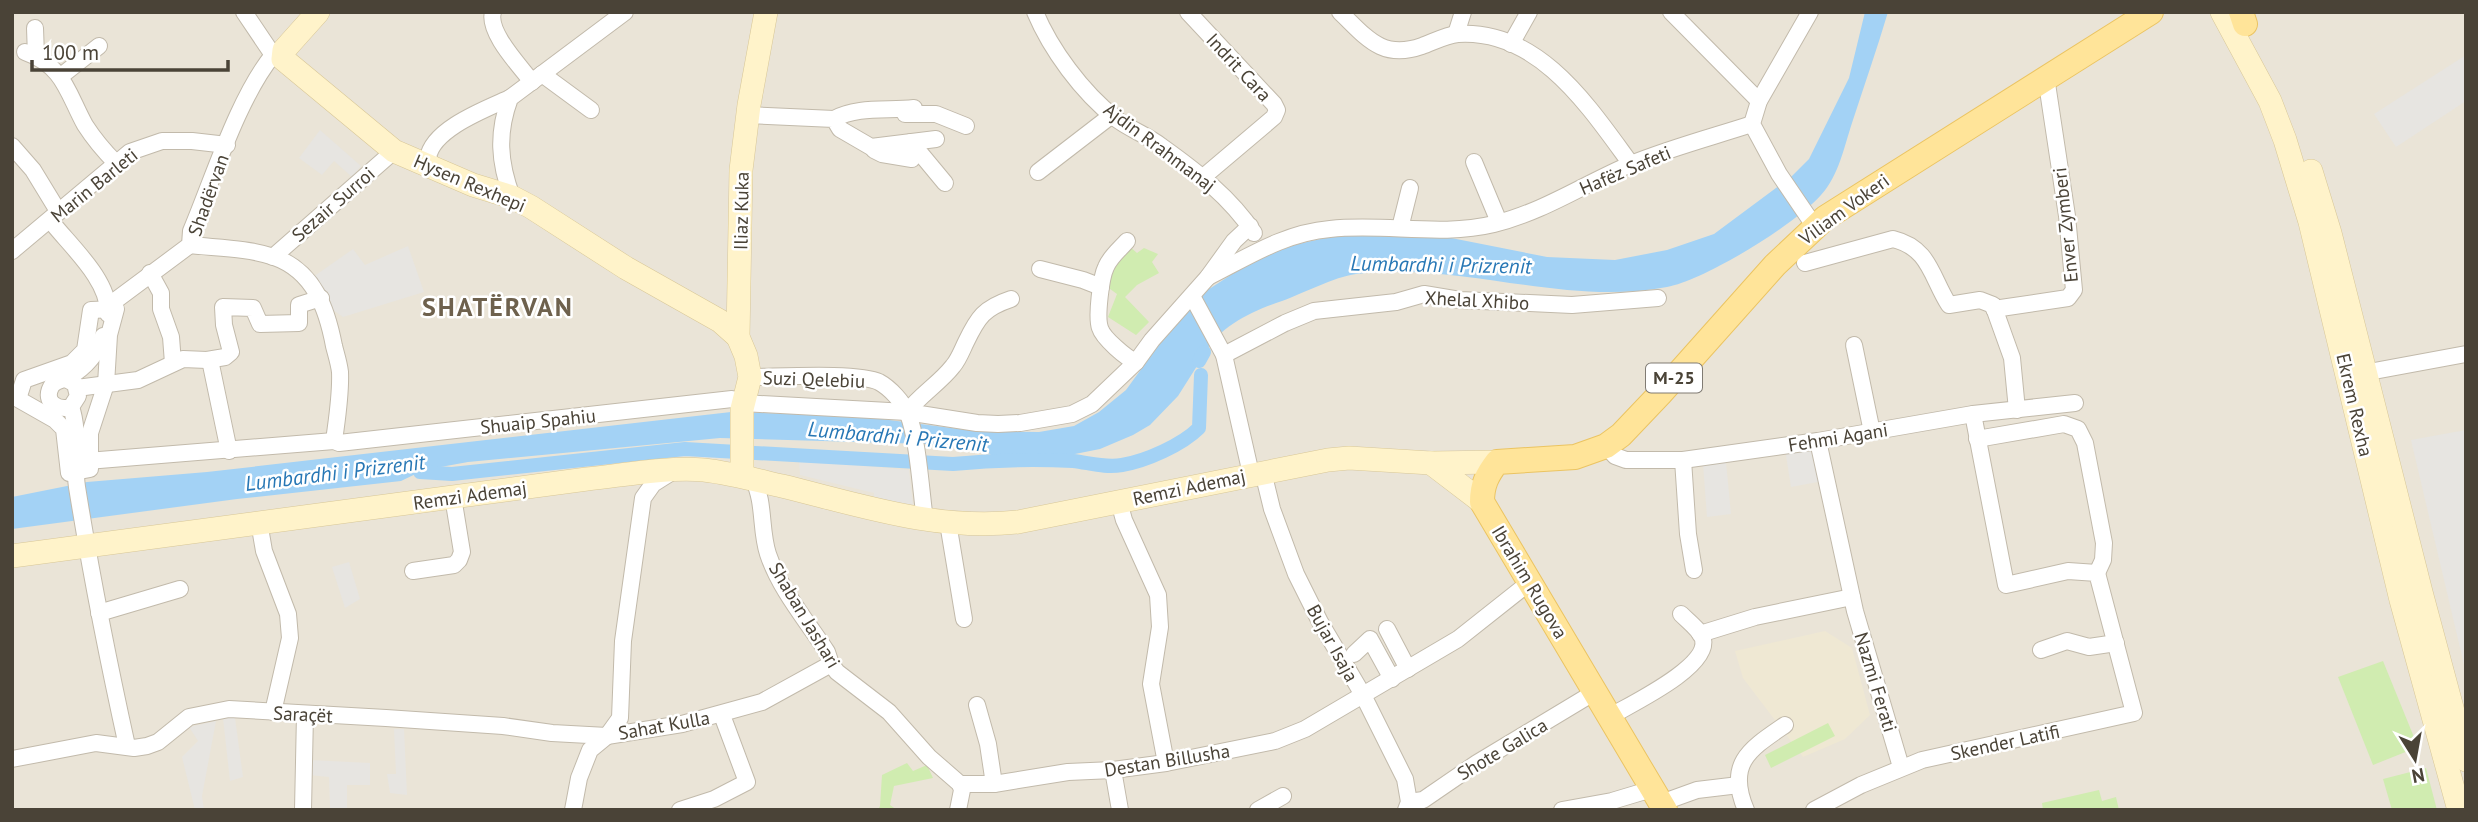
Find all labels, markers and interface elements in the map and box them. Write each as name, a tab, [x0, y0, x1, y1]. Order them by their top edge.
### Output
scale bar	[32, 28, 228, 72]
street label: Indrit Cara	[1201, 28, 1277, 106]
text: 100 m	[42, 39, 99, 66]
street label: Ajdin Rrahmanaj	[1099, 97, 1221, 197]
street label: Hafëz Safeti	[1576, 140, 1674, 200]
street label: Marin Barleti	[46, 143, 142, 227]
street label: Hysen Rexhepi	[410, 149, 530, 217]
street label: Shadërvan	[182, 151, 234, 239]
street label: Sezair Surroi	[286, 161, 380, 247]
street label: Enver Zymberi	[2047, 166, 2083, 284]
street label: Viliam Vokeri	[1793, 168, 1894, 250]
street label: Iliaz Kuka	[728, 172, 754, 250]
water label: Lumbardhi i Prizrenit	[1350, 249, 1533, 280]
street label: Xhelal Xhibo	[1424, 285, 1530, 315]
district label: SHATËRVAN	[422, 290, 574, 323]
street label: Ekrem Rexha	[2331, 351, 2379, 459]
road number: M-25	[1646, 364, 1702, 392]
street label: Suzi Qelebiu	[762, 365, 866, 393]
street label: Shuaip Spahiu	[479, 403, 597, 439]
water label: Lumbardhi i Prizrenit	[807, 415, 991, 458]
street label: Fehmi Agani	[1786, 417, 1890, 457]
water label: Lumbardhi i Prizrenit	[243, 448, 428, 497]
street label: Remzi Ademaj	[1131, 463, 1247, 511]
street label: Remzi Ademaj	[412, 475, 528, 515]
street label: Ibrahim Rugova	[1487, 521, 1573, 643]
street label: Shaban Jashari	[764, 558, 846, 672]
street label: Bujar Isaja	[1302, 600, 1364, 686]
street label: Nazmi Ferati	[1849, 629, 1903, 735]
street label: Saraçët	[273, 700, 334, 728]
street label: Sahat Kulla	[616, 705, 712, 745]
street label: Shote Galica	[1452, 713, 1552, 785]
street label: Skender Latifi	[1948, 719, 2062, 765]
north arrow	[2380, 724, 2450, 794]
street label: Destan Billusha	[1103, 738, 1231, 782]
text: N	[2410, 763, 2427, 789]

